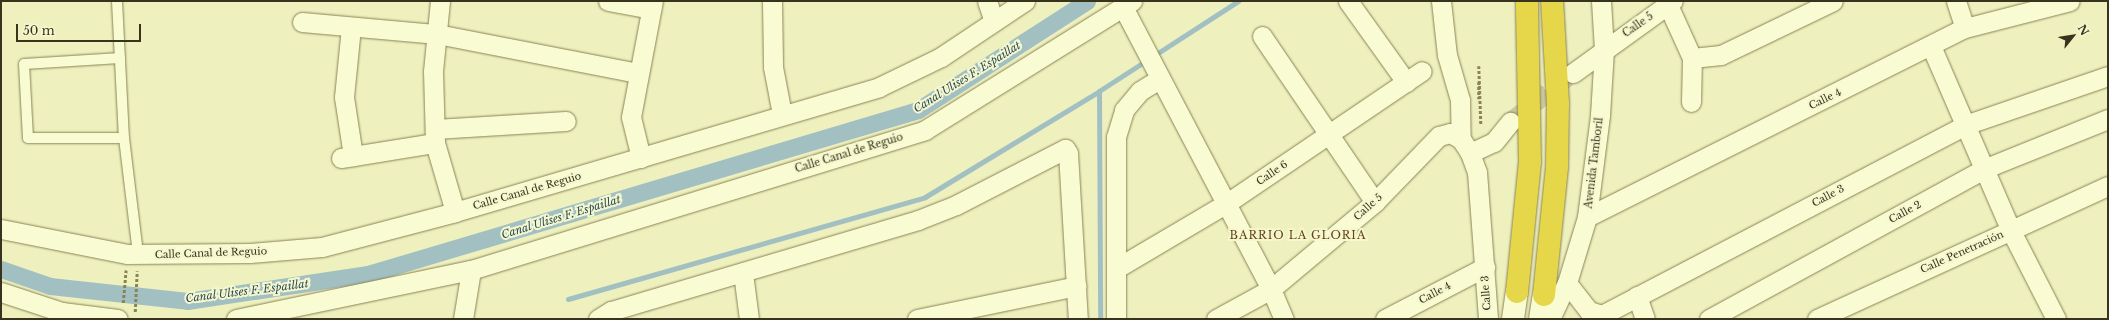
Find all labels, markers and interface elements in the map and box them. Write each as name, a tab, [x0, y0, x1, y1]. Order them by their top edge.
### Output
street label: Calle 5	[1620, 10, 1656, 40]
scale bar	[18, 16, 143, 42]
north arrow	[2053, 16, 2093, 56]
text: N	[2075, 22, 2092, 38]
text: 50 m	[23, 23, 55, 38]
water label: Canal Ulises F. Espaillat	[911, 38, 1023, 116]
street label: Calle 4	[1807, 86, 1843, 112]
street label: Avenida Tamboril	[1582, 117, 1606, 209]
street label: Calle Canal de Reguio	[794, 131, 904, 175]
street label: Calle 6	[1254, 158, 1290, 188]
street label: Calle Canal de Reguio	[471, 170, 583, 212]
street label: Calle 3	[1810, 183, 1846, 209]
street label: Calle 5	[1351, 191, 1385, 223]
water label: Canal Ulises F. Espaillat	[500, 192, 622, 242]
street label: Calle 2	[1887, 198, 1923, 226]
district label: BARRIO LA GLORIA	[1229, 228, 1367, 242]
street label: Calle Penetración	[1919, 228, 2005, 276]
street label: Calle Canal de Reguio	[155, 245, 267, 261]
street label: Calle 3	[1479, 275, 1493, 311]
water label: Canal Ulises F. Espaillat	[184, 277, 310, 305]
street label: Calle 4	[1417, 280, 1453, 306]

